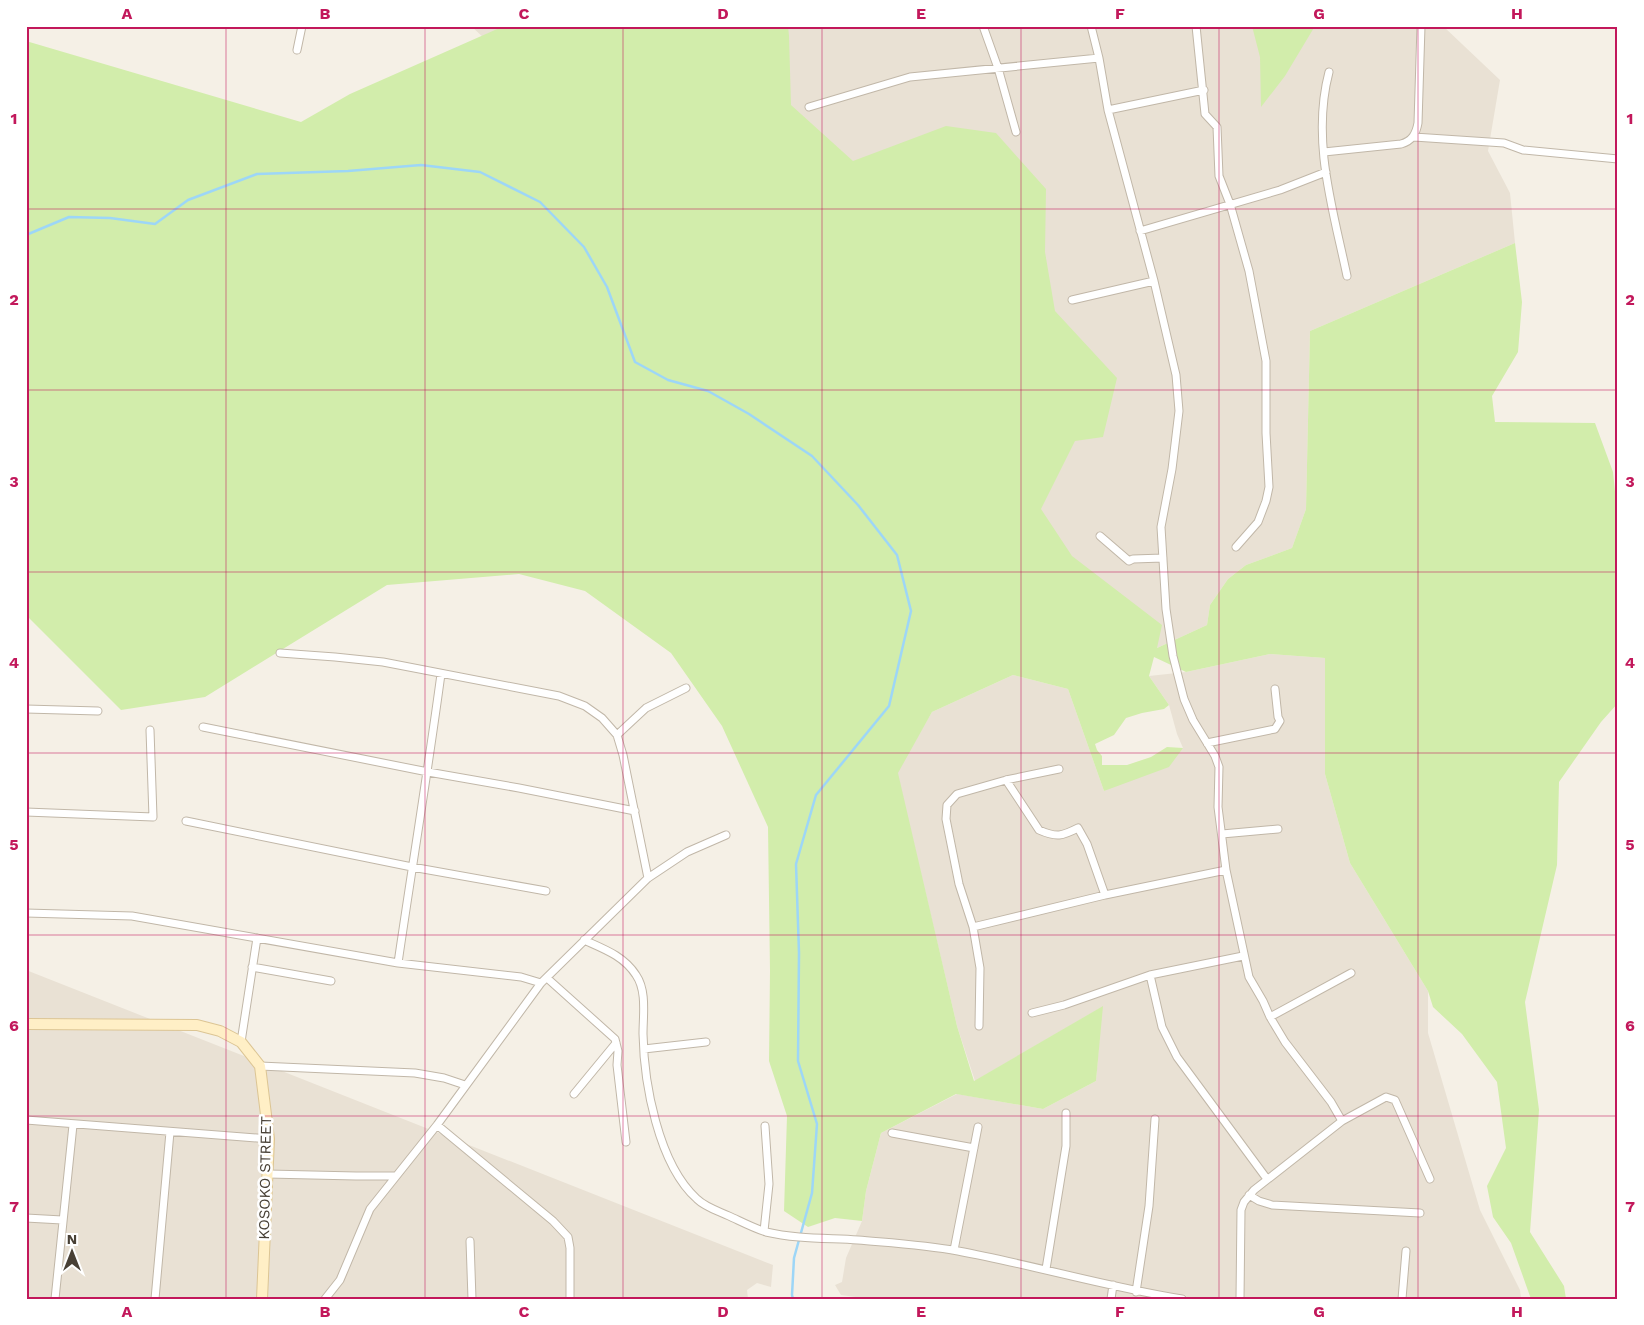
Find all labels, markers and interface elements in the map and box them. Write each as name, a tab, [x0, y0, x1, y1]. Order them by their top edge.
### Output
text: A	[122, 4, 133, 23]
text: B	[320, 4, 331, 23]
text: C	[519, 4, 530, 23]
text: D	[717, 4, 729, 23]
text: E	[916, 4, 926, 23]
text: F	[1115, 4, 1125, 23]
text: G	[1313, 4, 1325, 23]
text: H	[1511, 4, 1523, 23]
text: 1	[11, 109, 17, 128]
text: 1	[1627, 109, 1633, 128]
text: 2	[9, 290, 19, 309]
text: 2	[1625, 290, 1635, 309]
text: 3	[9, 472, 19, 491]
text: 3	[1625, 472, 1635, 491]
text: 4	[9, 653, 19, 672]
text: 4	[1625, 653, 1635, 672]
text: 5	[9, 835, 19, 854]
text: 5	[1625, 835, 1635, 854]
text: 6	[9, 1016, 19, 1035]
text: 6	[1625, 1016, 1635, 1035]
street label: KOSOKO STREET	[255, 1116, 275, 1240]
text: 7	[9, 1197, 19, 1216]
text: 7	[1625, 1197, 1635, 1216]
north arrow	[48, 1228, 98, 1278]
text: N	[67, 1231, 77, 1247]
text: A	[122, 1302, 133, 1321]
text: B	[320, 1302, 331, 1321]
text: C	[519, 1302, 530, 1321]
text: D	[717, 1302, 729, 1321]
text: E	[916, 1302, 926, 1321]
text: F	[1115, 1302, 1125, 1321]
text: G	[1313, 1302, 1325, 1321]
text: H	[1511, 1302, 1523, 1321]

